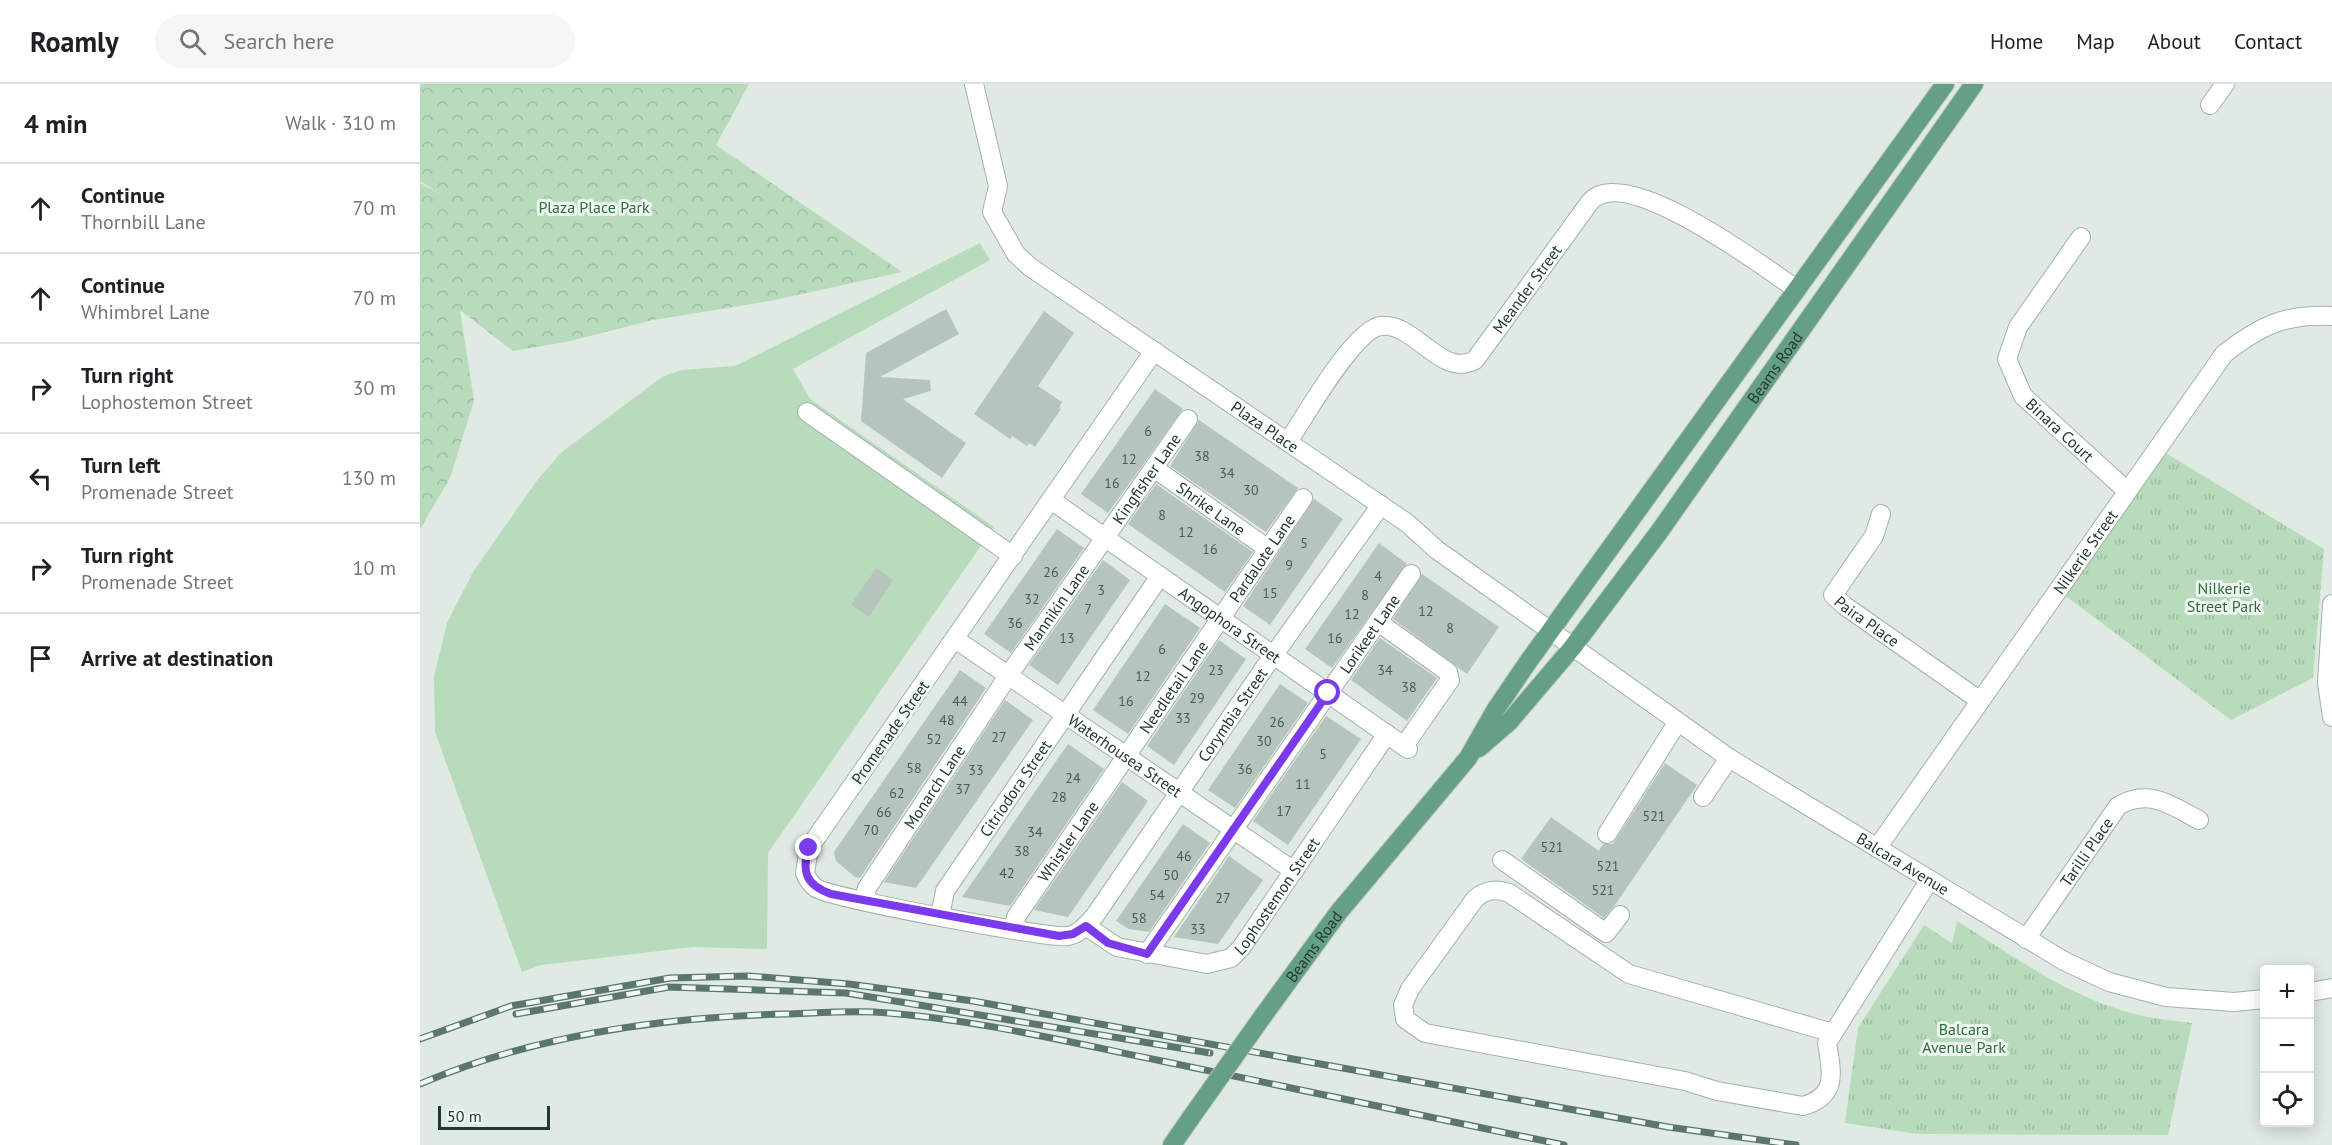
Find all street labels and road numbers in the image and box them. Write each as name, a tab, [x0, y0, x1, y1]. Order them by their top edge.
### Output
street label: Meander Street	[1488, 240, 1566, 337]
street label: Beams Road	[1743, 328, 1807, 407]
street label: Binara Court	[2022, 394, 2099, 466]
street label: Plaza Place	[1227, 397, 1303, 457]
street label: Kingfisher Lane	[1108, 429, 1185, 528]
street label: Shrike Lane	[1173, 477, 1249, 540]
street label: Nilkerie Street	[2049, 505, 2122, 598]
street label: Pardalote Lane	[1225, 511, 1299, 606]
street label: Mannikin Lane	[1019, 560, 1093, 654]
street label: Angophora Street	[1175, 582, 1285, 668]
street label: Lorikeet Lane	[1335, 590, 1404, 677]
street label: Paira Place	[1830, 591, 1903, 651]
street label: Needletail Lane	[1135, 637, 1212, 737]
street label: Corymbia Street	[1193, 664, 1272, 765]
street label: Promenade Street	[847, 676, 934, 788]
street label: Waterhousea Street	[1064, 709, 1186, 802]
street label: Citriodora Street	[975, 735, 1056, 840]
street label: Monarch Lane	[899, 741, 969, 832]
street label: Whistler Lane	[1033, 797, 1103, 886]
street label: Tarilli Place	[2055, 813, 2117, 890]
street label: Balcara Avenue	[1853, 828, 1953, 899]
street label: Lophostemon Street	[1230, 833, 1324, 959]
street label: Beams Road	[1281, 907, 1346, 986]

